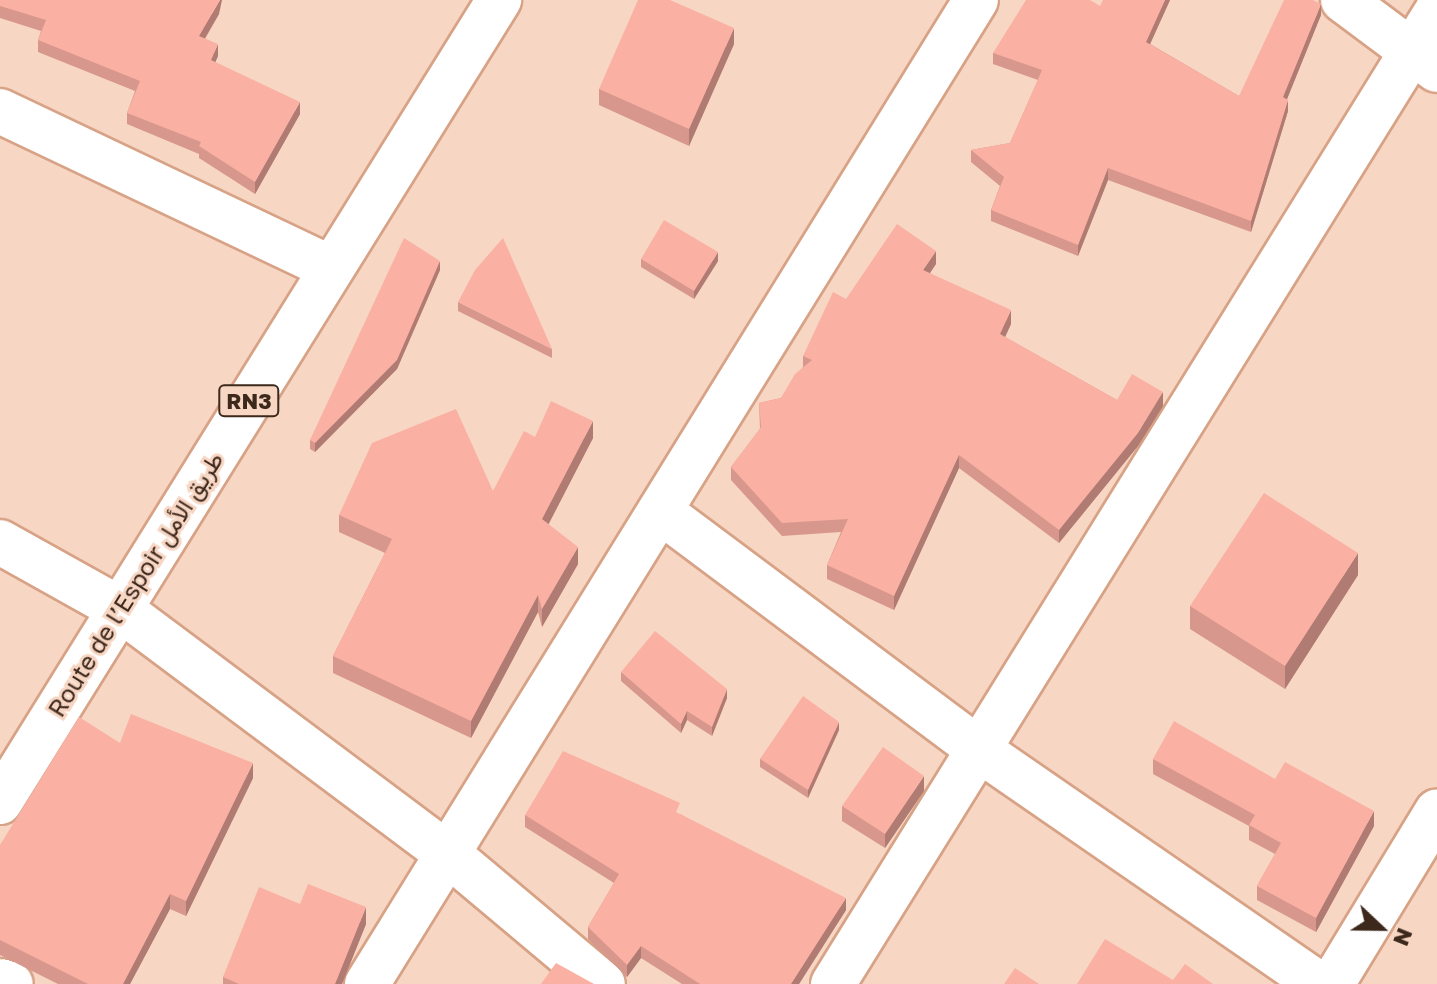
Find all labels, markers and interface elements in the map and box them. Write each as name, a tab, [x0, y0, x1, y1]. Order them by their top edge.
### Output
road number: RN3	[217, 383, 281, 419]
street label: Route de l’Espoir طريق الأمل	[41, 446, 229, 722]
north arrow	[1341, 888, 1421, 968]
text: N	[1388, 924, 1419, 950]

